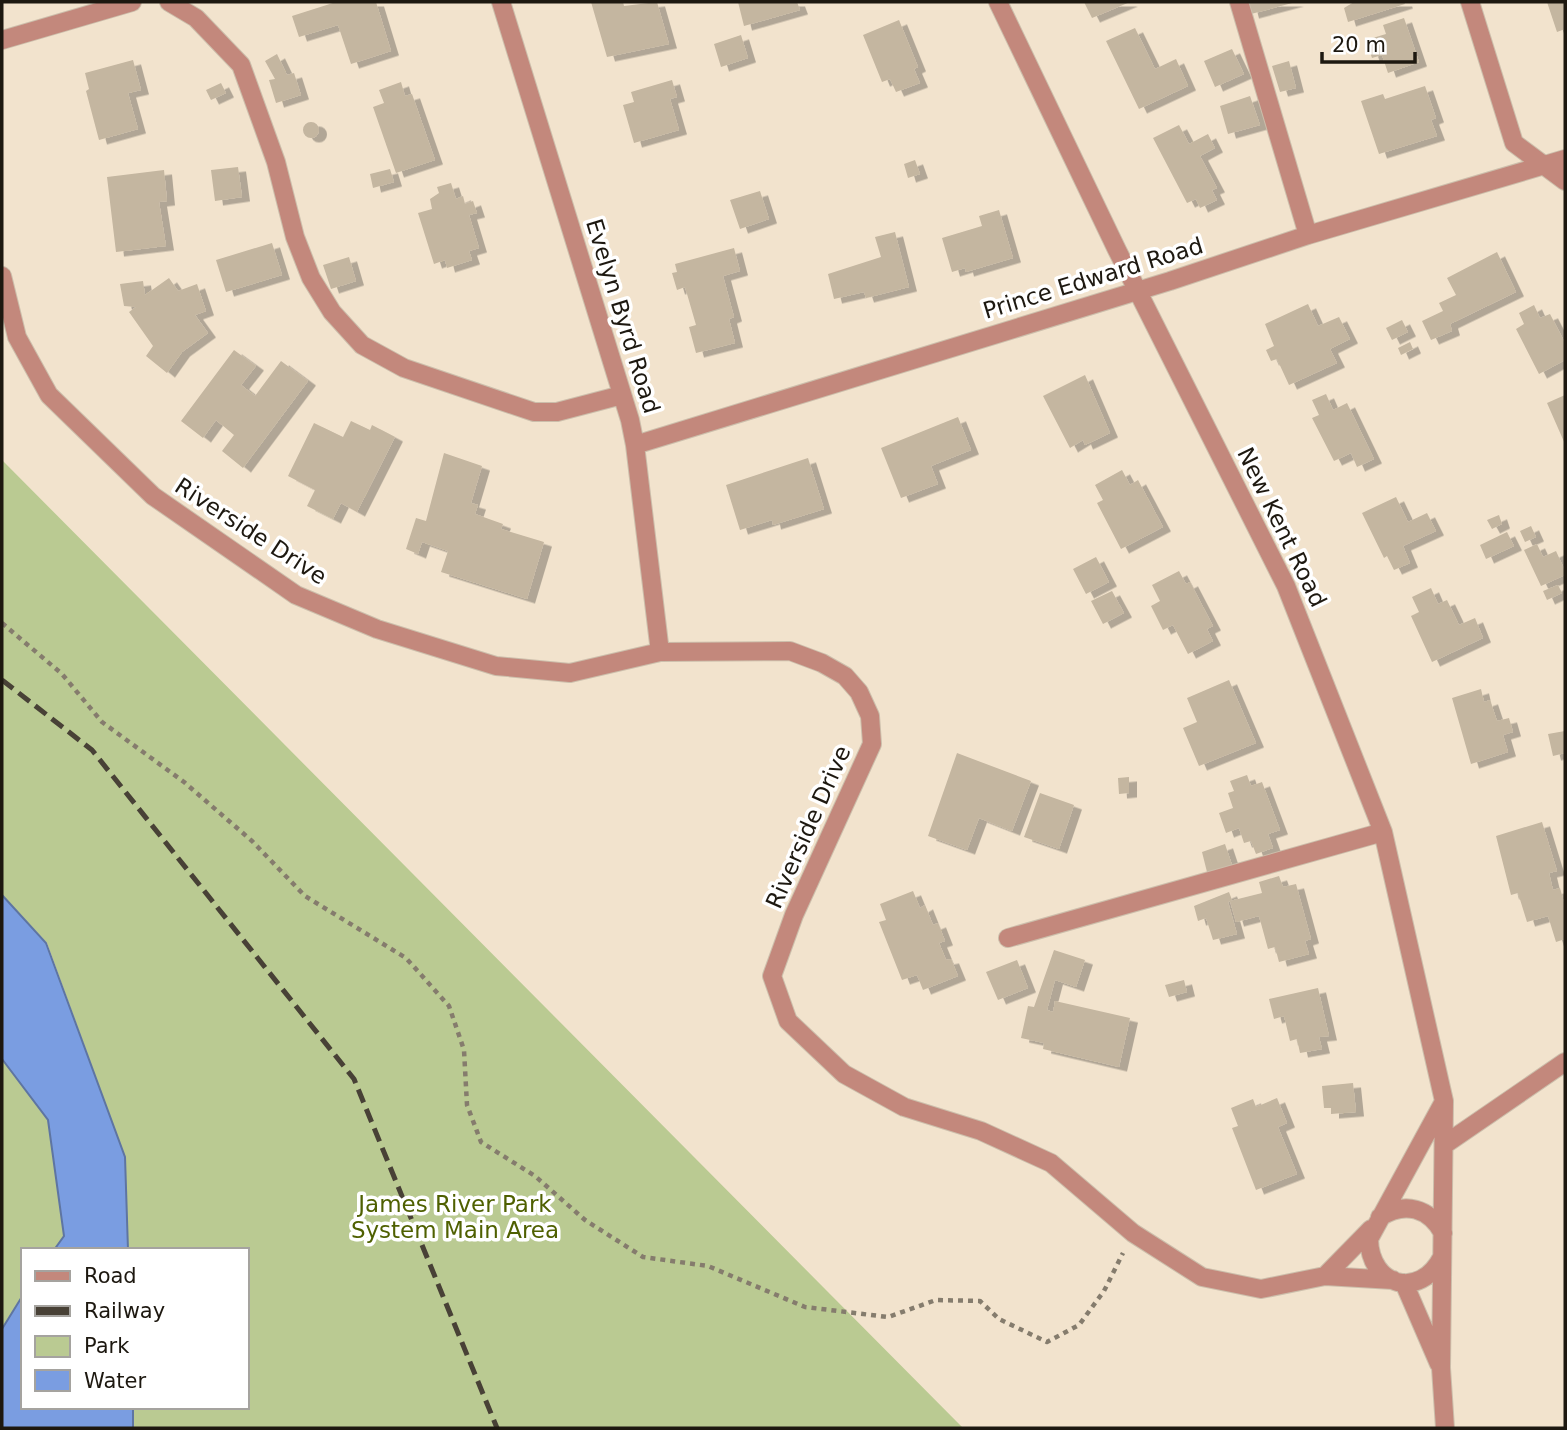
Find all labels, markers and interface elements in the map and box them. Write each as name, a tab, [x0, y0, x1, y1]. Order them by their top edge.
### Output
scale bar	[1322, 21, 1415, 65]
text: 20 m	[1332, 33, 1386, 57]
street label: Evelyn Byrd Road	[581, 215, 665, 417]
street label: Prince Edward Road	[980, 232, 1206, 324]
street label: New Kent Road	[1232, 443, 1332, 611]
street label: Riverside Drive	[170, 472, 332, 590]
street label: Riverside Drive	[760, 742, 856, 912]
park label: James River Park System Main Area	[351, 1191, 559, 1243]
legend	[21, 1248, 248, 1409]
text: Road	[84, 1264, 137, 1288]
text: Railway	[84, 1299, 165, 1323]
text: Park	[84, 1334, 130, 1358]
text: Water	[84, 1369, 146, 1393]

